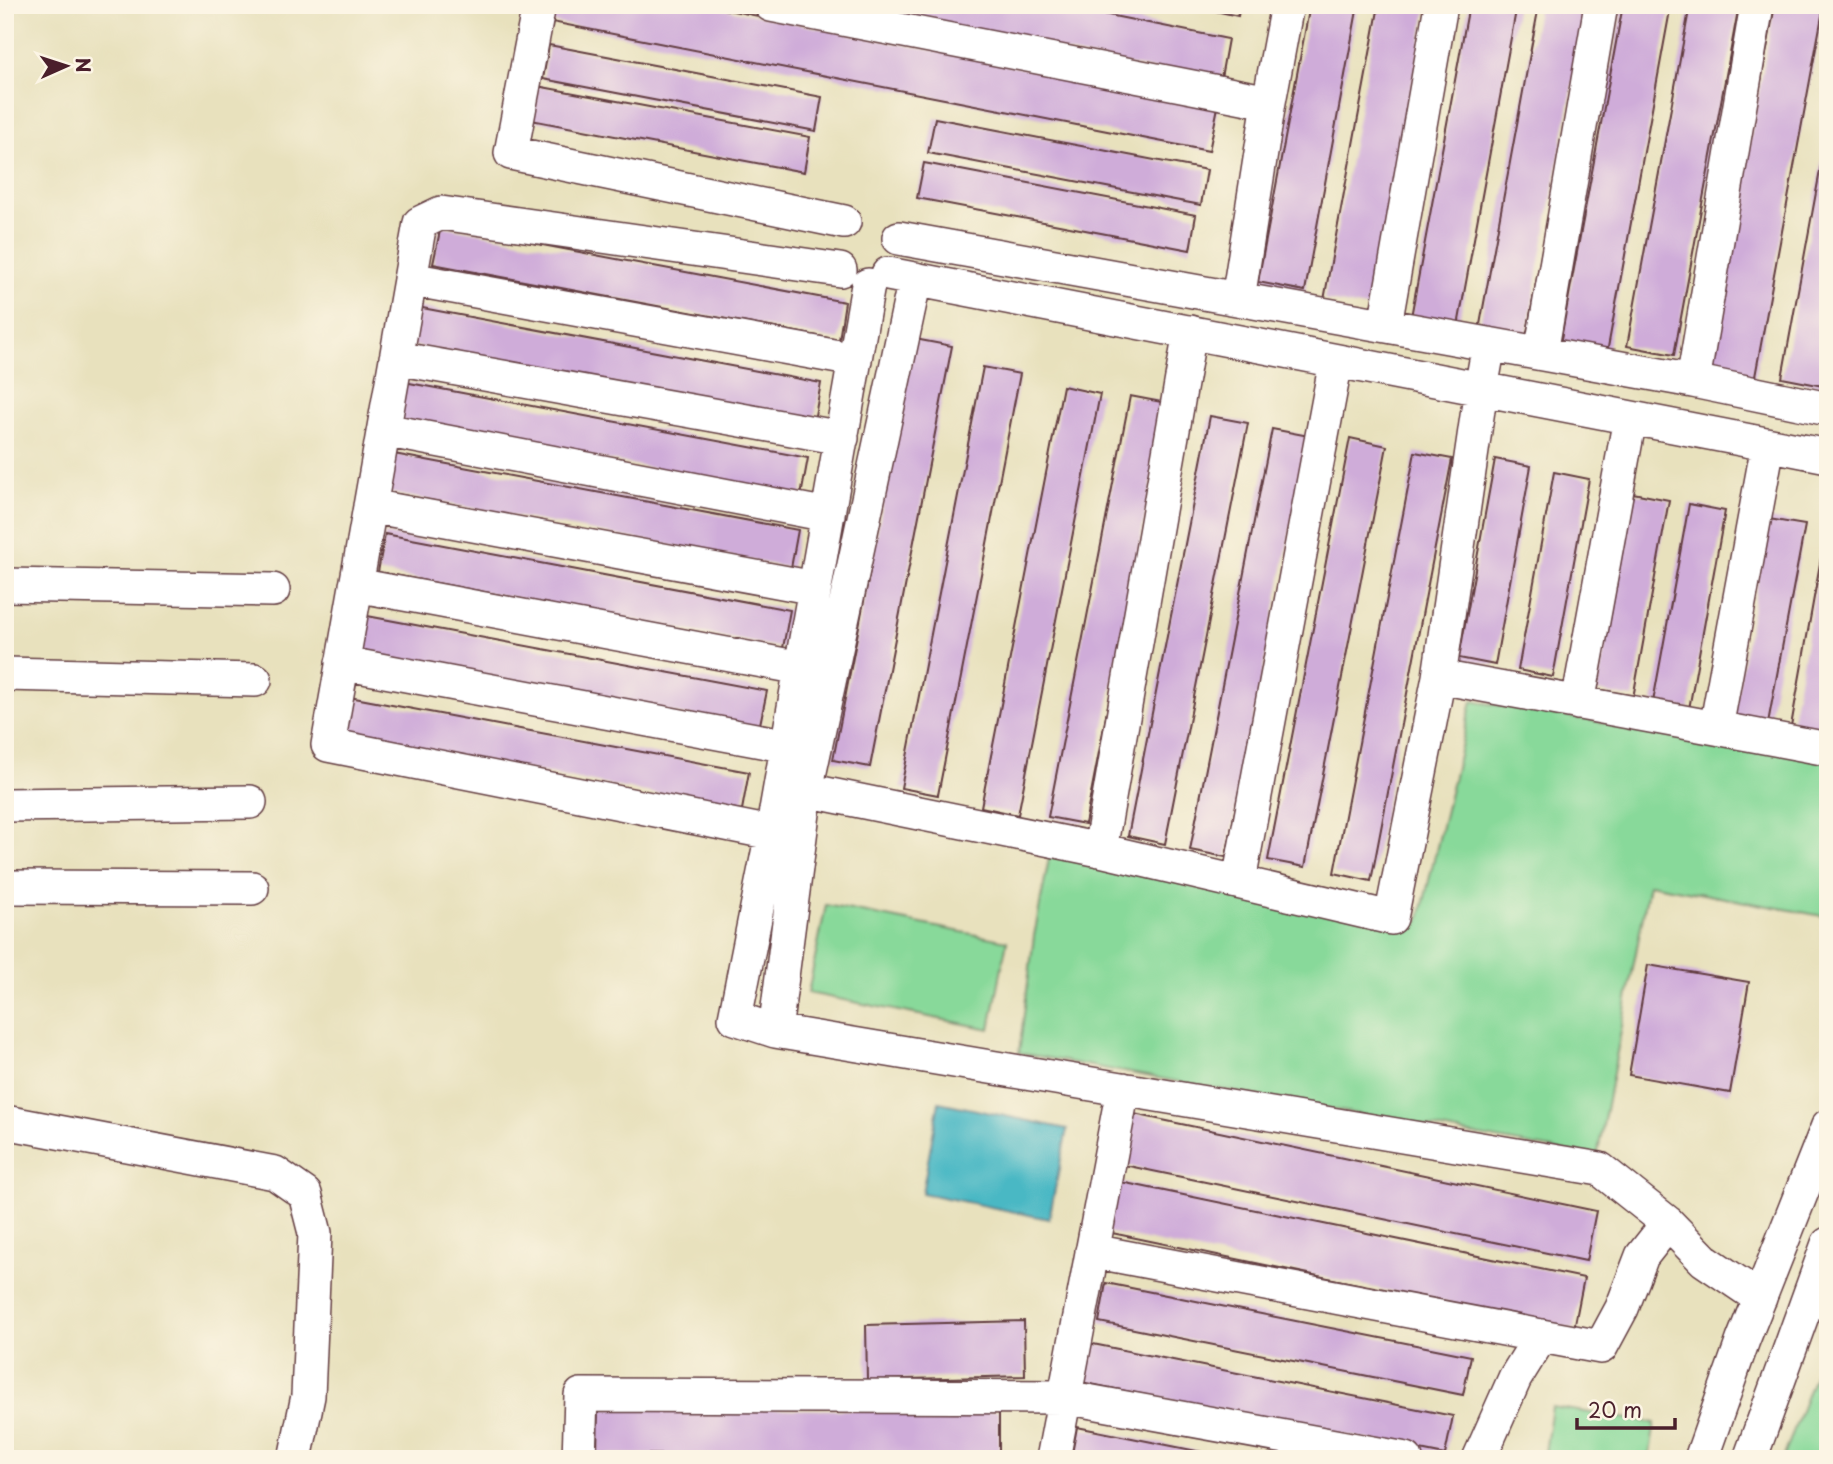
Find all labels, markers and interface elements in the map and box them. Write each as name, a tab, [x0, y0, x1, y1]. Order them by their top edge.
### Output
north arrow	[32, 32, 102, 102]
text: N	[70, 57, 98, 73]
scale bar	[1577, 1387, 1675, 1431]
text: 20 m	[1588, 1393, 1642, 1425]

